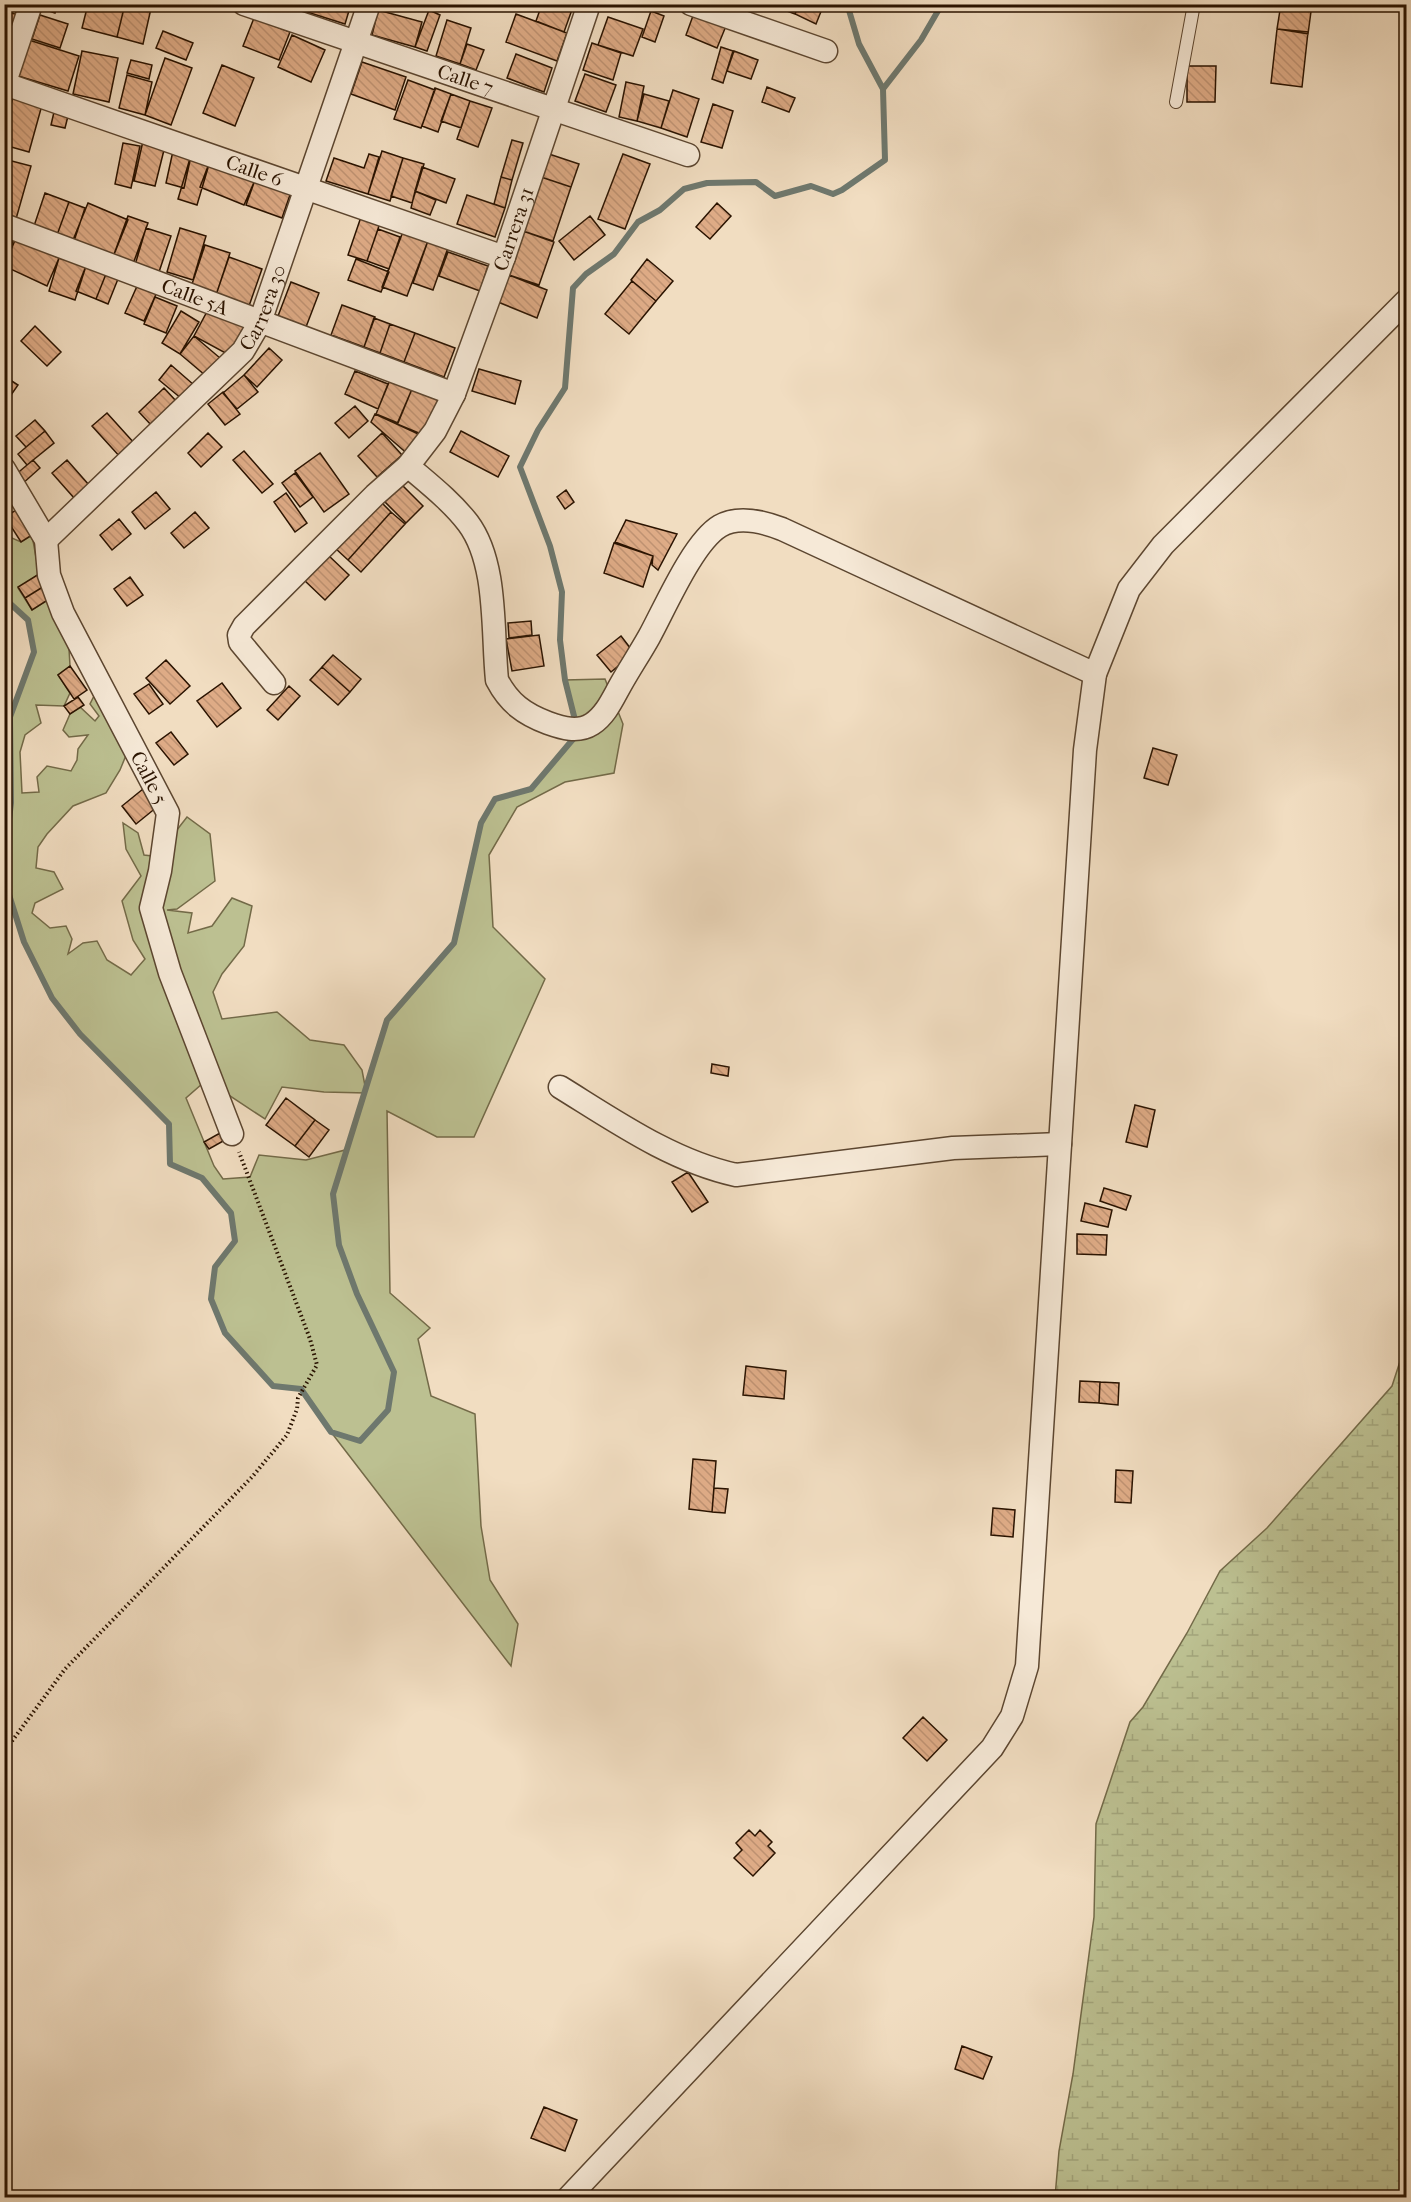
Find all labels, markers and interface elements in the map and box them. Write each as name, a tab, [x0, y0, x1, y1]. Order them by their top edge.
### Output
street label: Calle 7	[434, 60, 497, 100]
street label: Calle 6	[223, 150, 286, 191]
street label: Carrera 31	[489, 184, 539, 274]
street label: Carrera 30	[235, 262, 291, 355]
street label: Calle 5A	[158, 274, 232, 321]
street label: Calle 5	[126, 747, 172, 808]

